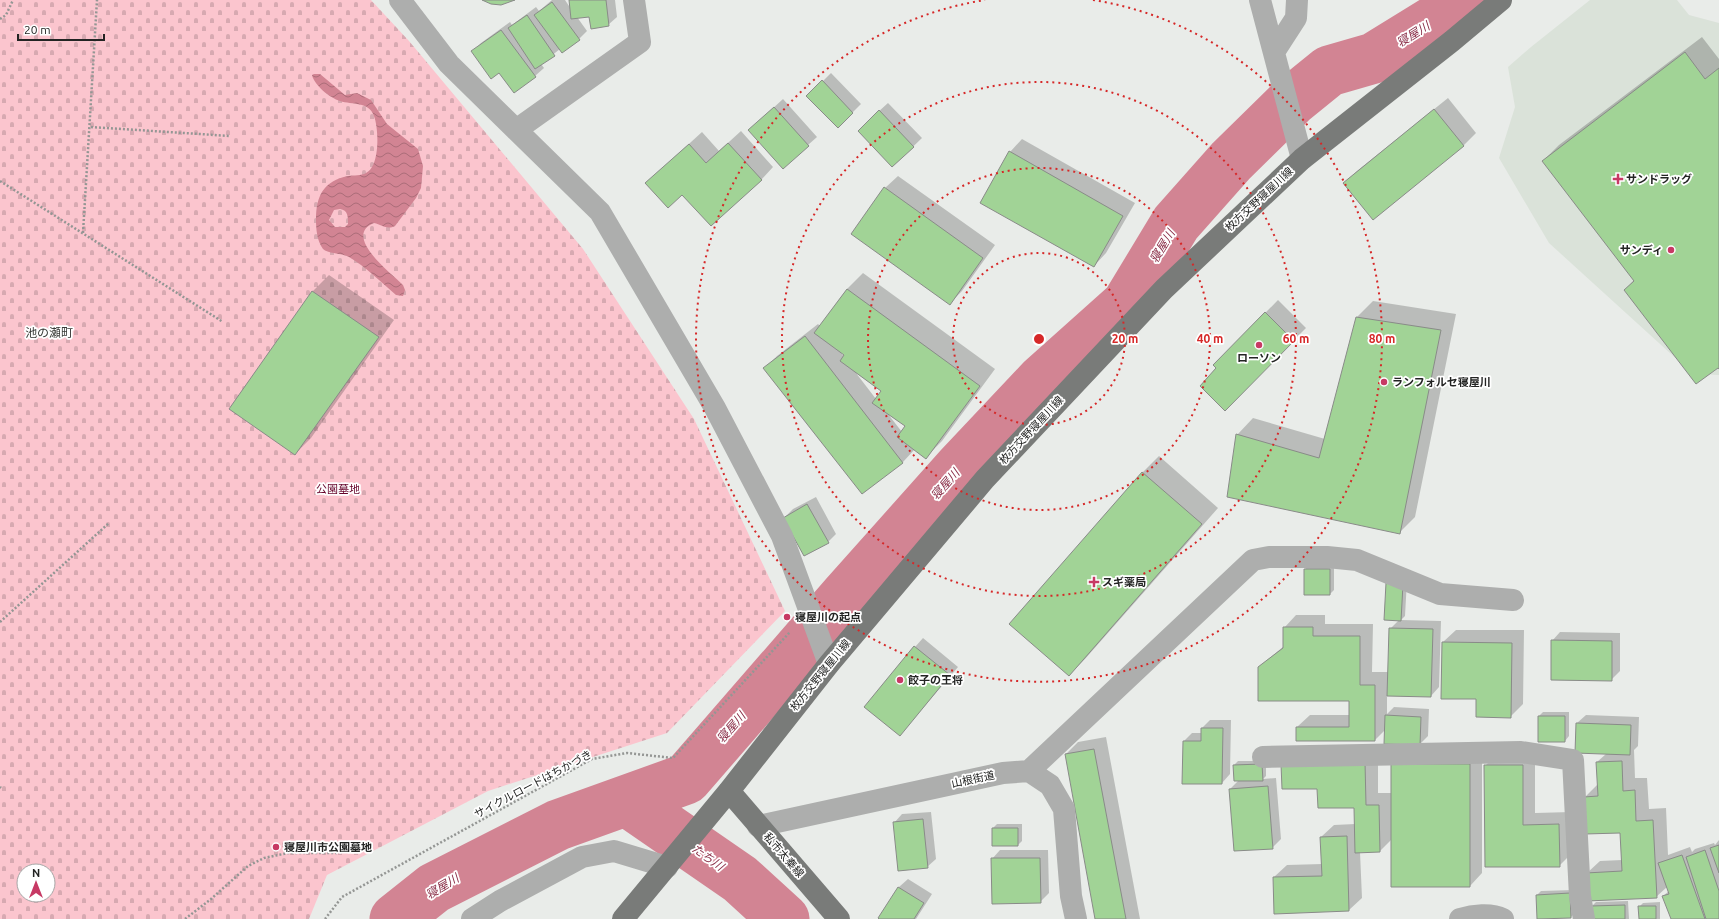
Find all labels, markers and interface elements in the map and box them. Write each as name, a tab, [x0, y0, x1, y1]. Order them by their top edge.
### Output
scale bar	[18, 16, 104, 42]
water label: 寝屋川	[1394, 18, 1433, 49]
text: 20 m	[24, 23, 51, 36]
street label: 枚方交野寝屋川線	[1223, 165, 1295, 233]
place label: サンドラッグ	[1626, 173, 1692, 185]
marker: サンドラッグ	[1613, 174, 1623, 184]
water label: 寝屋川	[1147, 226, 1178, 265]
place label: サンディ	[1620, 244, 1663, 256]
marker: サンディ	[1666, 245, 1676, 255]
district label: 池の瀬町	[25, 326, 73, 339]
centre of rings	[1032, 332, 1046, 346]
text: 20 m	[1112, 332, 1138, 345]
text: 40 m	[1197, 332, 1223, 345]
text: 60 m	[1283, 332, 1309, 345]
text: 80 m	[1369, 332, 1395, 345]
marker: ローソン	[1254, 340, 1264, 350]
place label: ローソン	[1237, 352, 1281, 364]
place label: ランフォルセ寝屋川	[1392, 376, 1491, 388]
marker: ランフォルセ寝屋川	[1379, 377, 1389, 387]
street label: 枚方交野寝屋川線	[997, 394, 1065, 466]
water label: 寝屋川	[928, 465, 963, 502]
park label: 公園墓地	[316, 483, 360, 495]
place label: スギ薬局	[1102, 576, 1146, 588]
marker: スギ薬局	[1089, 577, 1099, 587]
place label: 寝屋川の起点	[795, 611, 861, 623]
marker: 寝屋川の起点	[782, 612, 792, 622]
street label: 枚方交野寝屋川線	[788, 637, 852, 713]
place label: 餃子の王将	[908, 674, 963, 686]
marker: 餃子の王将	[895, 675, 905, 685]
water label: 寝屋川	[714, 708, 749, 745]
street label: サイクルロードはちかづき	[472, 748, 594, 820]
street label: 山根街道	[950, 769, 996, 789]
street label: 私市太秦線	[761, 830, 807, 880]
place label: 寝屋川市公園墓地	[284, 841, 372, 853]
water label: たち川	[690, 841, 728, 874]
marker: 寝屋川市公園墓地	[271, 842, 281, 852]
north arrow	[16, 863, 56, 903]
text: N	[32, 867, 40, 879]
water label: 寝屋川	[423, 870, 462, 901]

